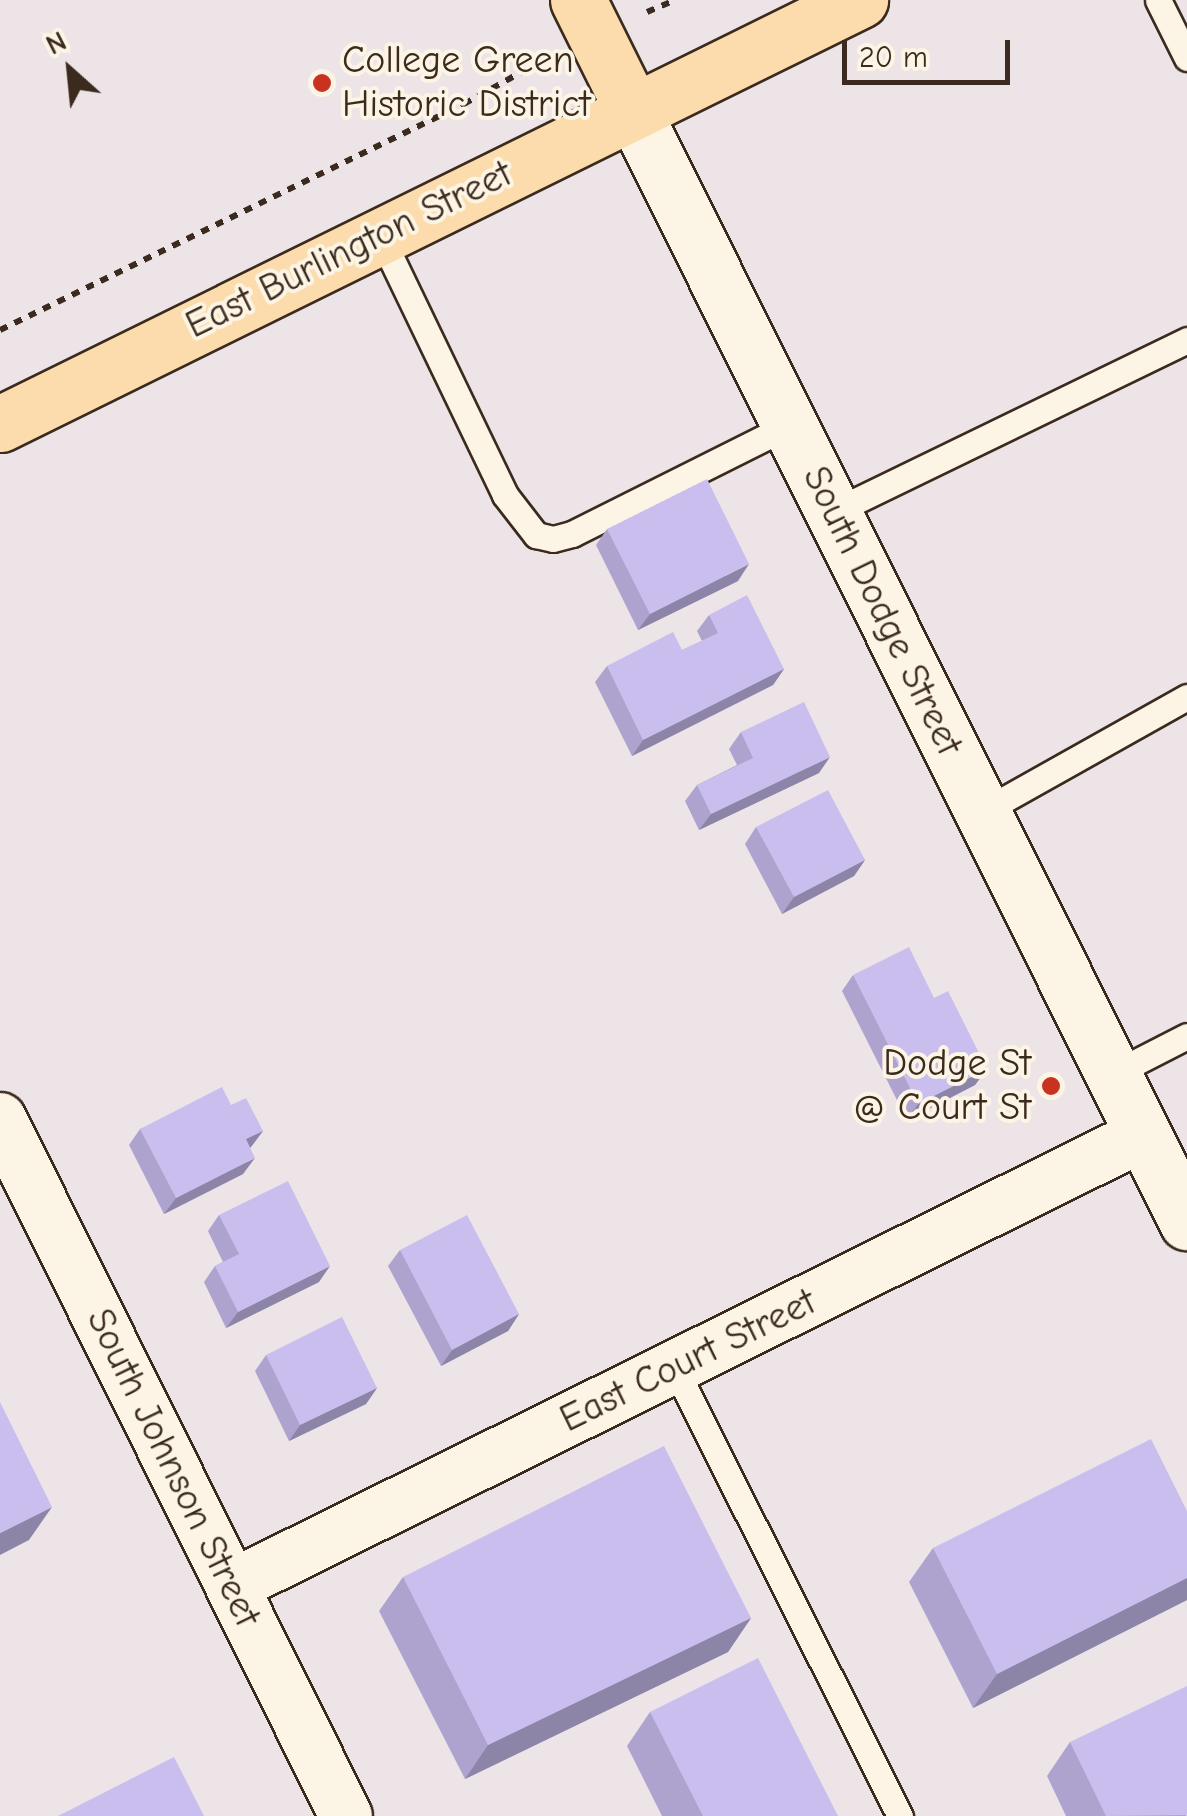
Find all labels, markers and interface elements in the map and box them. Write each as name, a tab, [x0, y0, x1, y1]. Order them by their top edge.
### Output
north arrow	[20, 20, 120, 120]
scale bar	[847, 20, 1014, 82]
text: N	[41, 25, 72, 62]
place label: College Green Historic District	[342, 38, 591, 127]
text: 20 m	[859, 40, 928, 75]
marker: College Green Historic District	[311, 72, 333, 94]
street label: East Burlington Street	[179, 151, 519, 349]
street label: South Dodge Street	[792, 459, 972, 763]
place label: Dodge St @ Court St	[853, 1041, 1031, 1130]
marker: Dodge St @ Court St	[1040, 1075, 1062, 1097]
street label: East Court Street	[553, 1279, 823, 1443]
street label: South Johnson Street	[76, 1302, 270, 1634]

